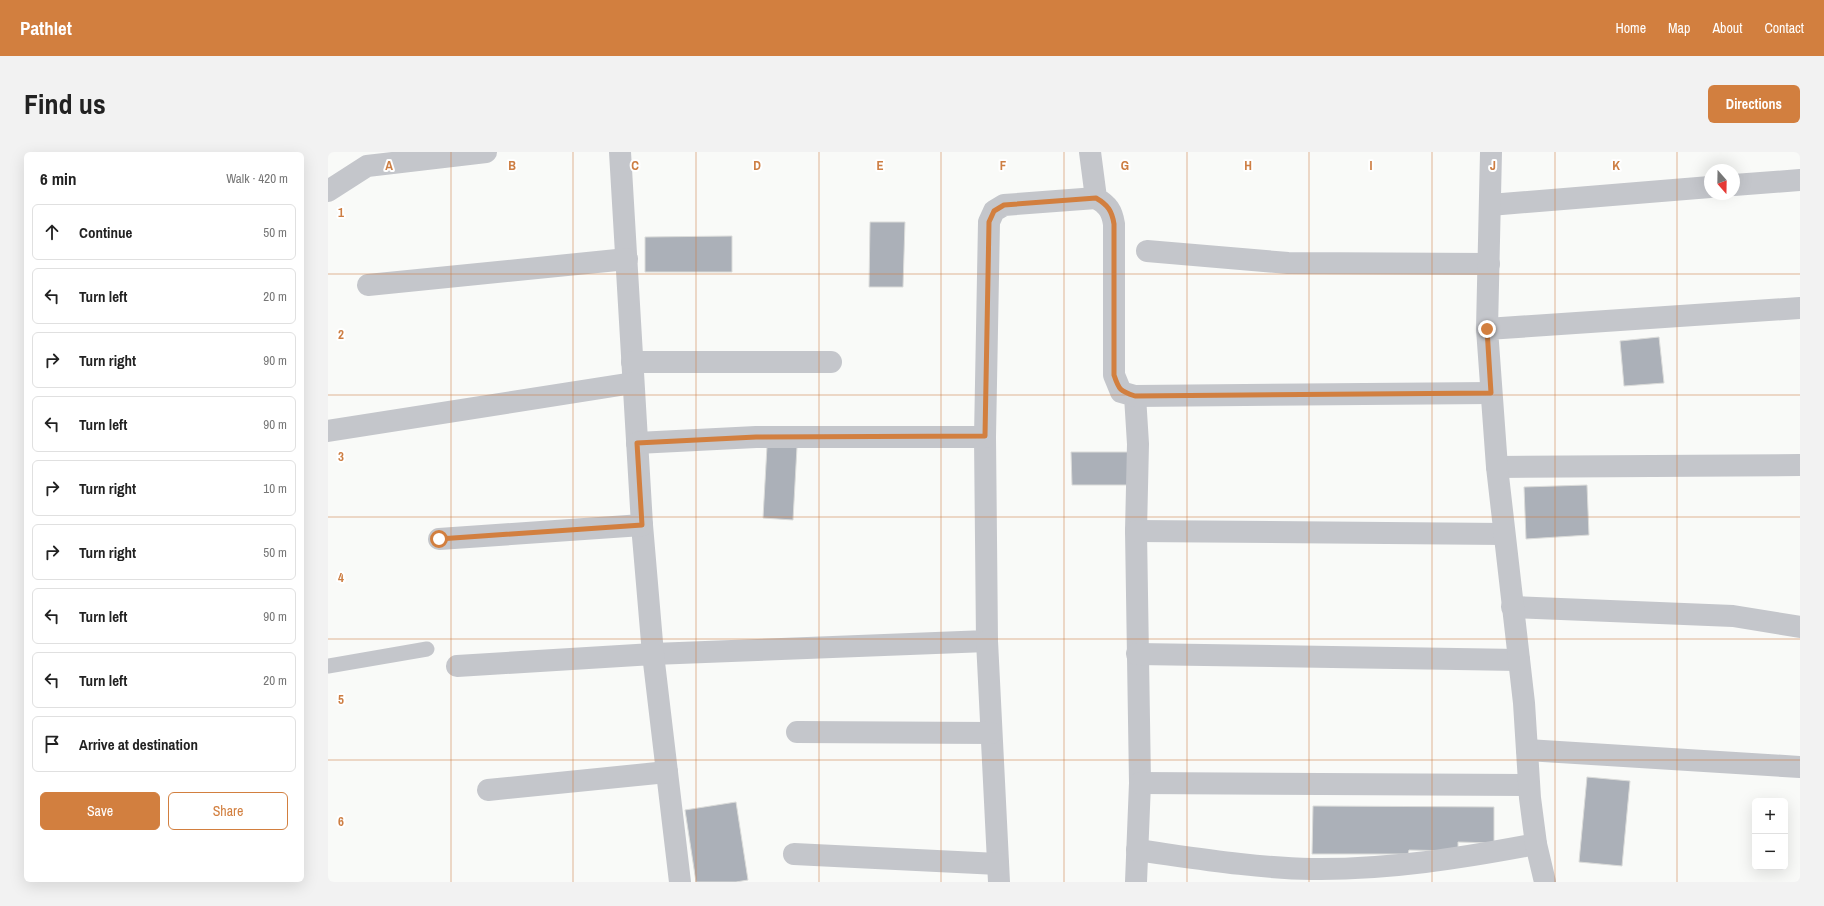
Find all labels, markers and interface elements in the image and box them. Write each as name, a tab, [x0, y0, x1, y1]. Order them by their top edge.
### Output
text: Pathlet	[20, 15, 72, 41]
text: Home	[1615, 19, 1646, 37]
text: Map	[1668, 19, 1690, 37]
text: About	[1712, 19, 1742, 37]
text: Contact	[1764, 19, 1804, 37]
text: Find us	[24, 85, 106, 123]
button: Directions	[1708, 85, 1800, 123]
text: A	[385, 157, 393, 174]
text: B	[508, 157, 516, 174]
text: C	[631, 157, 639, 174]
text: D	[753, 157, 761, 174]
text: E	[876, 157, 884, 174]
text: F	[1000, 157, 1007, 174]
text: G	[1121, 157, 1129, 174]
text: H	[1244, 157, 1252, 174]
text: I	[1370, 157, 1373, 174]
text: J	[1490, 157, 1496, 174]
text: K	[1612, 157, 1620, 174]
north arrow	[1704, 164, 1740, 200]
text: 6 min	[40, 167, 76, 190]
text: Walk · 420 m	[226, 170, 288, 187]
text: 1	[338, 204, 344, 221]
icon: ahead	[41, 221, 63, 243]
text: Continue	[79, 222, 132, 243]
text: 50 m	[263, 224, 287, 241]
icon: left	[41, 285, 63, 307]
text: Turn left	[79, 286, 127, 307]
text: 20 m	[263, 288, 287, 305]
route end	[1478, 320, 1496, 338]
text: 2	[338, 326, 344, 343]
icon: right	[41, 349, 63, 371]
text: Turn right	[79, 350, 136, 371]
text: 90 m	[263, 352, 287, 369]
icon: left	[41, 413, 63, 435]
text: Turn left	[79, 414, 127, 435]
text: 90 m	[263, 416, 287, 433]
text: 3	[338, 448, 344, 465]
icon: right	[41, 477, 63, 499]
text: Turn right	[79, 478, 136, 499]
text: 10 m	[263, 480, 287, 497]
route start	[430, 530, 448, 548]
icon: right	[41, 541, 63, 563]
text: Turn right	[79, 542, 136, 563]
text: 50 m	[263, 544, 287, 561]
text: 4	[338, 569, 344, 586]
icon: left	[41, 605, 63, 627]
text: Turn left	[79, 606, 127, 627]
text: 90 m	[263, 608, 287, 625]
icon: left	[41, 669, 63, 691]
text: Turn left	[79, 670, 127, 691]
text: 20 m	[263, 672, 287, 689]
text: 5	[338, 691, 344, 708]
icon: arrive	[41, 733, 63, 755]
text: Arrive at destination	[79, 734, 198, 755]
button: Save	[40, 792, 160, 830]
button: Share	[168, 792, 288, 830]
map controls	[1752, 798, 1788, 870]
button: +	[1752, 798, 1788, 834]
text: 6	[338, 813, 344, 830]
button: −	[1752, 834, 1788, 870]

